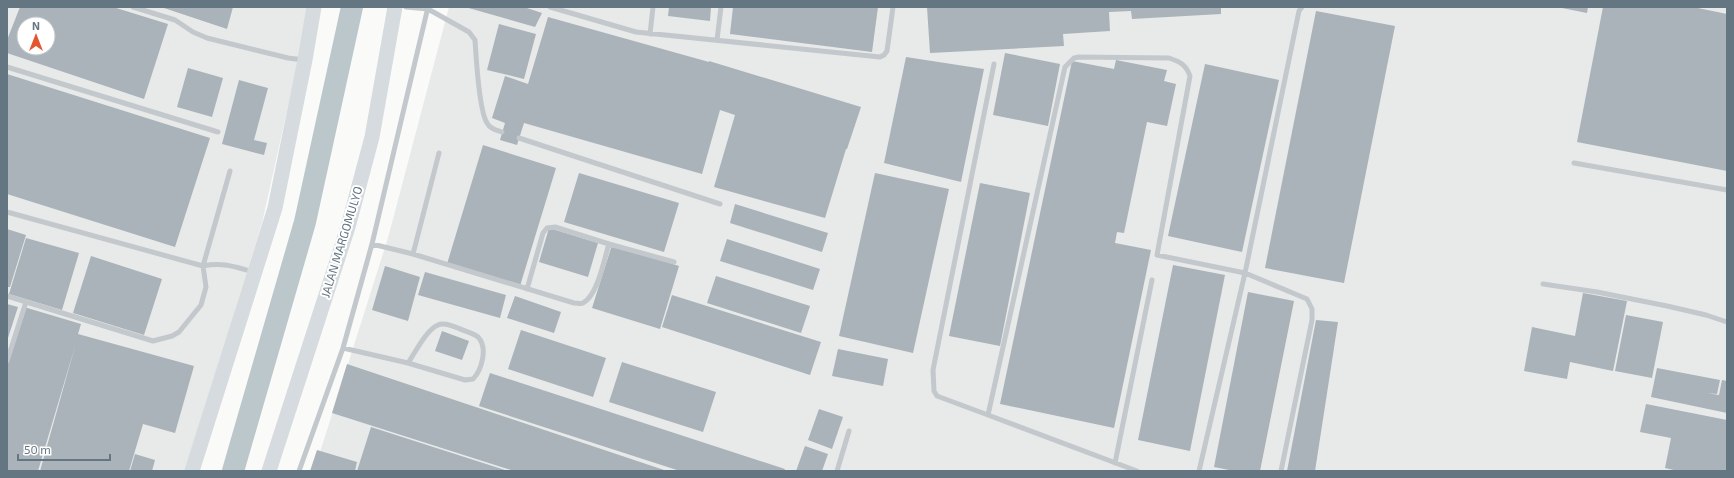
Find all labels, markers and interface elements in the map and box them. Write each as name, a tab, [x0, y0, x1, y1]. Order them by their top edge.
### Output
north arrow	[16, 16, 56, 56]
text: N	[32, 19, 40, 32]
street label: JALAN MARGOMULYO	[317, 184, 365, 299]
scale bar	[18, 436, 110, 462]
text: 50 m	[24, 442, 51, 456]

